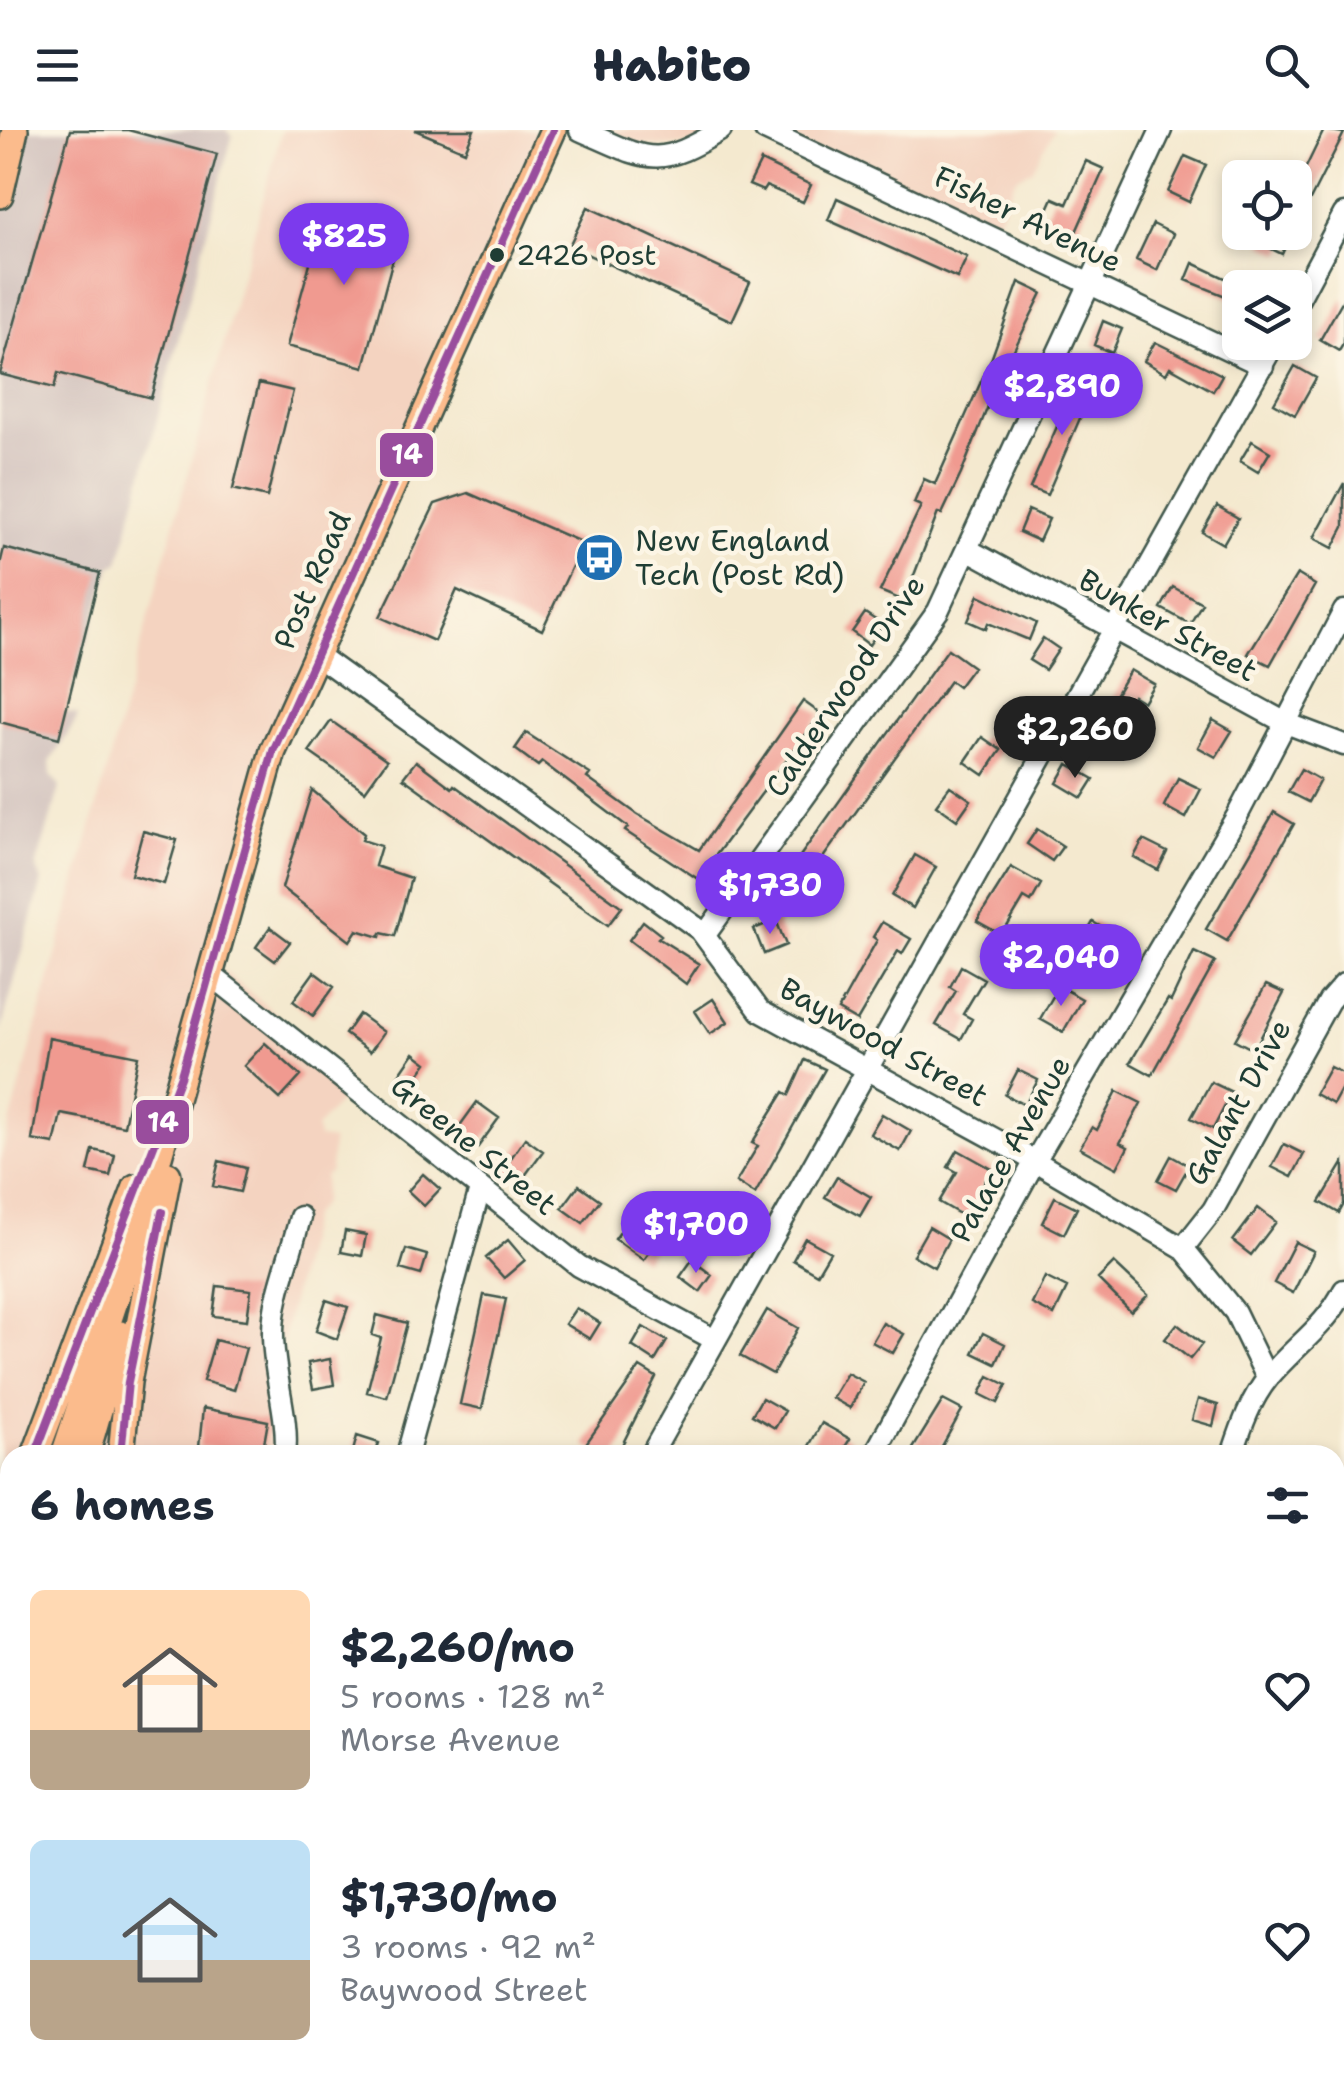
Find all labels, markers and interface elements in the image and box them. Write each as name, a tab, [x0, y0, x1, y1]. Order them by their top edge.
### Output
text: Habito	[593, 35, 751, 95]
icon: menu	[30, 38, 85, 93]
icon: search	[1259, 38, 1314, 93]
street label: Fisher Avenue	[927, 156, 1129, 282]
map controls	[1222, 160, 1312, 360]
button: locate	[1222, 160, 1312, 250]
pin: $825	[285, 203, 403, 288]
text: $825	[301, 214, 387, 257]
place label: 2426 Post	[516, 236, 657, 274]
marker: 2426 Post	[487, 245, 507, 265]
button: layers	[1222, 270, 1312, 360]
pin: $2,890	[981, 353, 1143, 438]
text: $2,890	[1003, 364, 1121, 407]
line badge: 14	[378, 431, 435, 479]
text: 14	[391, 435, 423, 473]
street label: Post Road	[263, 504, 361, 656]
place label: New England Tech (Post Rd)	[635, 520, 844, 595]
bus stop icon: New England Tech (Post Rd)	[574, 531, 626, 583]
street label: Bunker Street	[1071, 559, 1265, 691]
street label: Calderwood Drive	[756, 567, 934, 805]
pin: $2,260	[994, 696, 1156, 781]
text: $2,260	[1016, 707, 1134, 750]
pin: $1,730	[689, 852, 851, 937]
text: $1,730	[717, 863, 823, 906]
pin: $2,040	[980, 924, 1142, 1009]
text: $2,040	[1002, 935, 1120, 978]
street label: Baywood Street	[773, 968, 995, 1116]
street label: Galant Drive	[1176, 1012, 1300, 1192]
street label: Palace Avenue	[940, 1048, 1080, 1250]
street label: Greene Street	[383, 1065, 565, 1225]
line badge: 14	[134, 1098, 191, 1146]
text: 14	[147, 1103, 179, 1141]
pin: $1,700	[615, 1191, 777, 1276]
text: $1,700	[643, 1202, 749, 1245]
text: 6 homes	[30, 1477, 215, 1533]
icon: filters	[1260, 1478, 1315, 1533]
text: $2,260/mo	[340, 1619, 575, 1675]
icon: home	[110, 1630, 230, 1750]
icon: heart	[1260, 1663, 1315, 1718]
text: 5 rooms · 128 m²	[340, 1675, 606, 1718]
text: Morse Avenue	[340, 1718, 561, 1761]
text: $1,730/mo	[340, 1869, 558, 1925]
icon: home	[110, 1880, 230, 2000]
icon: heart	[1260, 1913, 1315, 1968]
text: 3 rooms · 92 m²	[340, 1925, 596, 1968]
text: Baywood Street	[340, 1968, 588, 2011]

